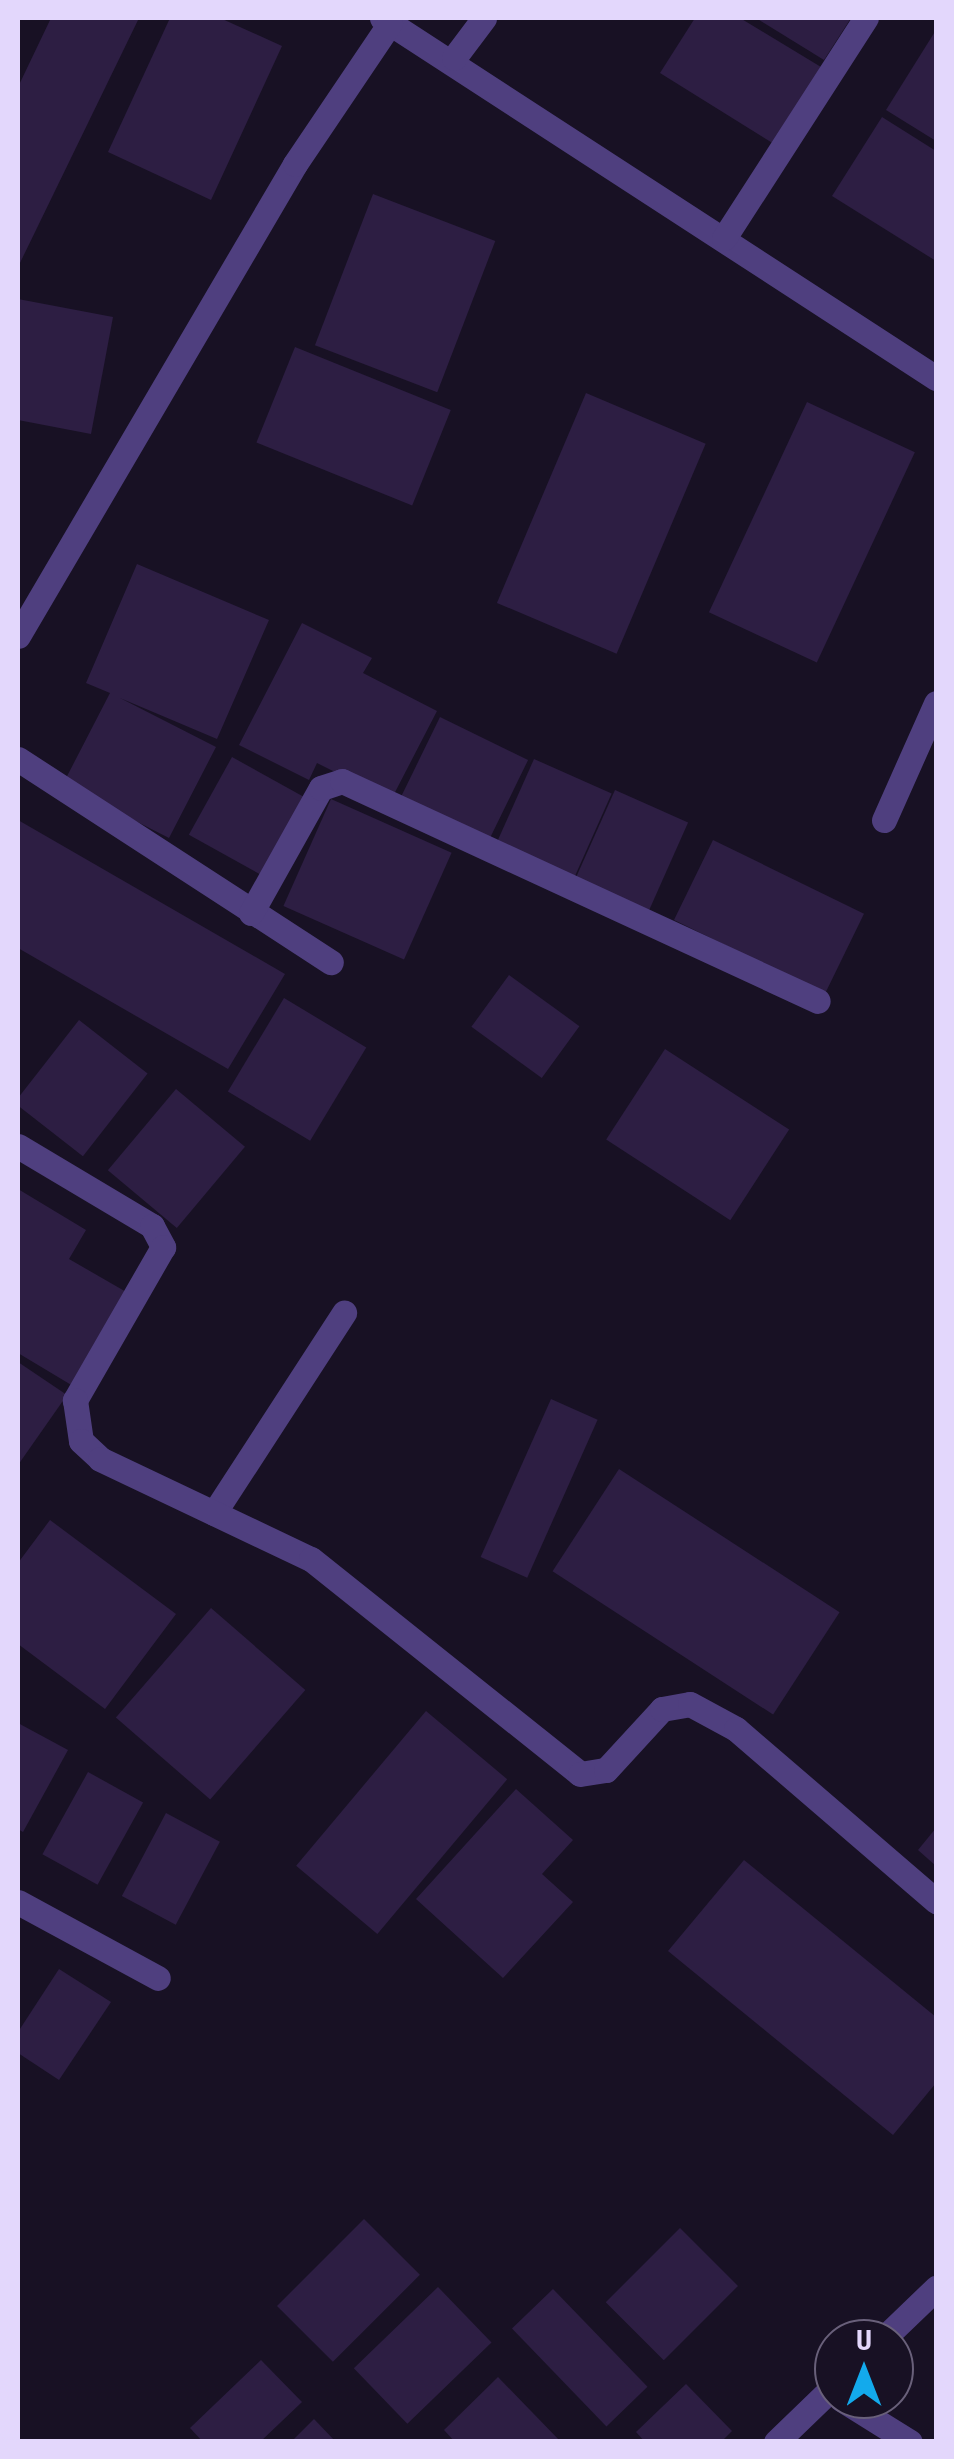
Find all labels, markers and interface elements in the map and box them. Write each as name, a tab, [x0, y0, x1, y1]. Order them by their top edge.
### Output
north arrow	[814, 2319, 914, 2419]
text: U	[856, 2324, 872, 2357]

